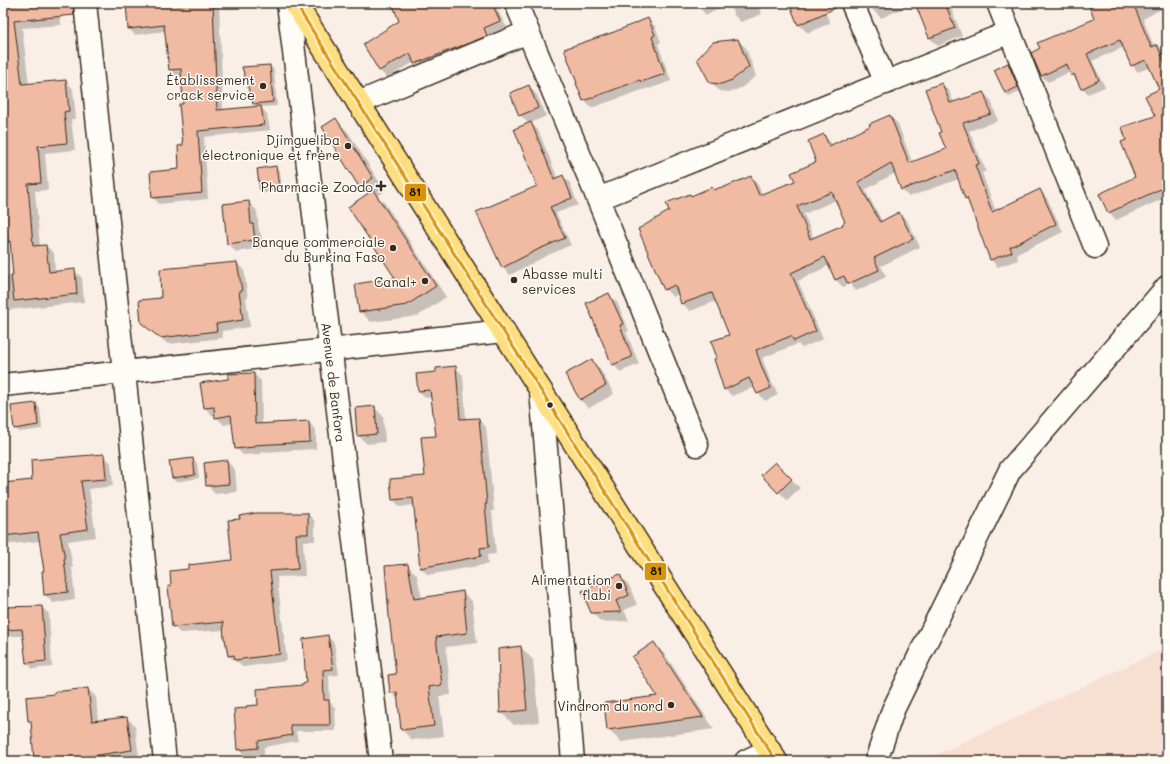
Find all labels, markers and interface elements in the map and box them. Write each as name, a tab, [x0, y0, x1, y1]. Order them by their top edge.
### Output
place label: Établissement crack service	[166, 71, 255, 103]
marker: Établissement crack service	[258, 81, 268, 91]
place label: Djimgueliba électronique et frère	[202, 131, 340, 163]
marker: Djimgueliba électronique et frère	[343, 141, 353, 151]
place label: Pharmacie Zoodo	[261, 178, 373, 195]
marker: Pharmacie Zoodo	[376, 181, 386, 191]
line badge: 81	[404, 183, 427, 202]
text: 81	[409, 184, 421, 199]
place label: Banque commerciale du Burkina Faso	[252, 233, 385, 265]
marker: Banque commerciale du Burkina Faso	[388, 243, 398, 253]
place label: Abasse multi services	[522, 265, 603, 297]
place label: Canal+	[374, 273, 417, 290]
marker: Abasse multi services	[509, 275, 519, 285]
marker: Canal+	[420, 276, 430, 286]
street label: Avenue de Banfora	[319, 321, 350, 443]
unlabelled marker	[545, 400, 555, 410]
line badge: 81	[644, 562, 667, 581]
text: 81	[650, 563, 662, 578]
place label: Alimentation flabi	[531, 571, 611, 603]
marker: Alimentation flabi	[614, 581, 624, 591]
place label: Vindrom du nord	[557, 697, 663, 714]
marker: Vindrom du nord	[666, 700, 676, 710]

